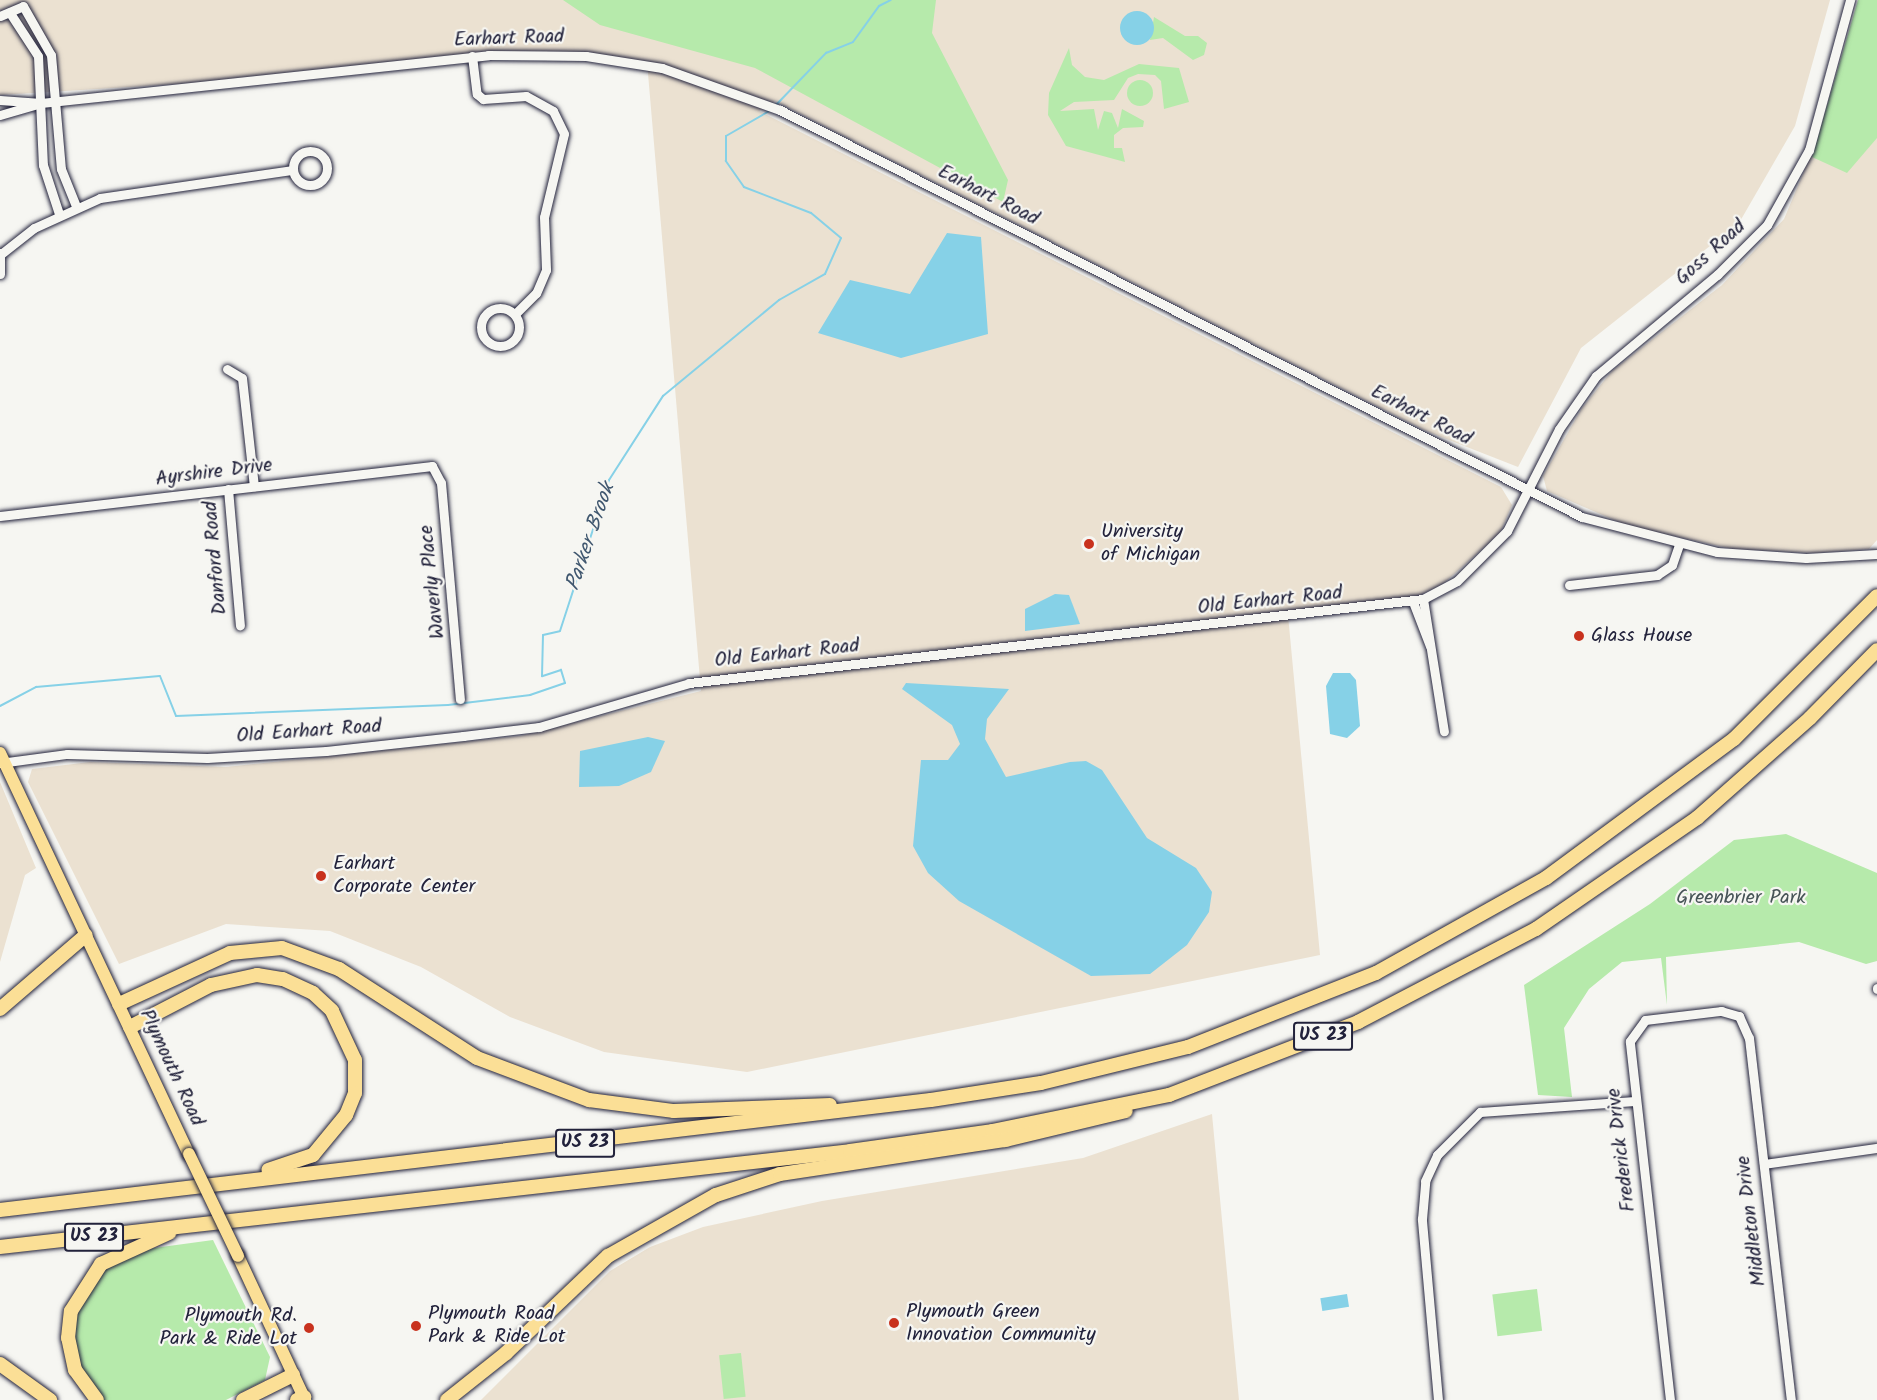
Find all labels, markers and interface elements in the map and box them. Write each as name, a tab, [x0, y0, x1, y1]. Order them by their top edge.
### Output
street label: Earhart Road	[453, 25, 565, 53]
street label: Earhart Road	[933, 160, 1043, 232]
street label: Goss Road	[1671, 215, 1751, 291]
street label: Earhart Road	[1366, 380, 1476, 452]
street label: Ayrshire Drive	[154, 454, 274, 492]
water label: Parker Brook	[561, 480, 621, 594]
street label: Danford Road	[199, 500, 233, 616]
place label: University of Michigan	[1101, 520, 1200, 567]
street label: Waverly Place	[415, 524, 451, 640]
marker: University of Michigan	[1082, 537, 1096, 551]
street label: Old Earhart Road	[1196, 581, 1344, 621]
place label: Glass House	[1591, 624, 1692, 648]
marker: Glass House	[1572, 629, 1586, 643]
street label: Old Earhart Road	[713, 634, 861, 674]
street label: Old Earhart Road	[236, 715, 382, 749]
place label: Earhart Corporate Center	[333, 852, 475, 899]
marker: Earhart Corporate Center	[314, 869, 328, 883]
park label: Greenbrier Park	[1676, 886, 1806, 910]
street label: Plymouth Road	[133, 1006, 209, 1130]
road number: US 23	[1293, 1021, 1353, 1051]
street label: Frederick Drive	[1603, 1087, 1641, 1213]
road number: US 23	[555, 1128, 615, 1158]
street label: Middleton Drive	[1732, 1154, 1772, 1288]
road number: US 23	[64, 1222, 124, 1252]
place label: Plymouth Green Innovation Community	[906, 1300, 1096, 1347]
place label: Plymouth Road Park & Ride Lot	[428, 1302, 566, 1349]
place label: Plymouth Rd. Park & Ride Lot	[159, 1304, 297, 1351]
marker: Plymouth Green Innovation Community	[887, 1316, 901, 1330]
marker: Plymouth Road Park & Ride Lot	[409, 1319, 423, 1333]
marker: Plymouth Rd. Park & Ride Lot	[302, 1321, 316, 1335]

